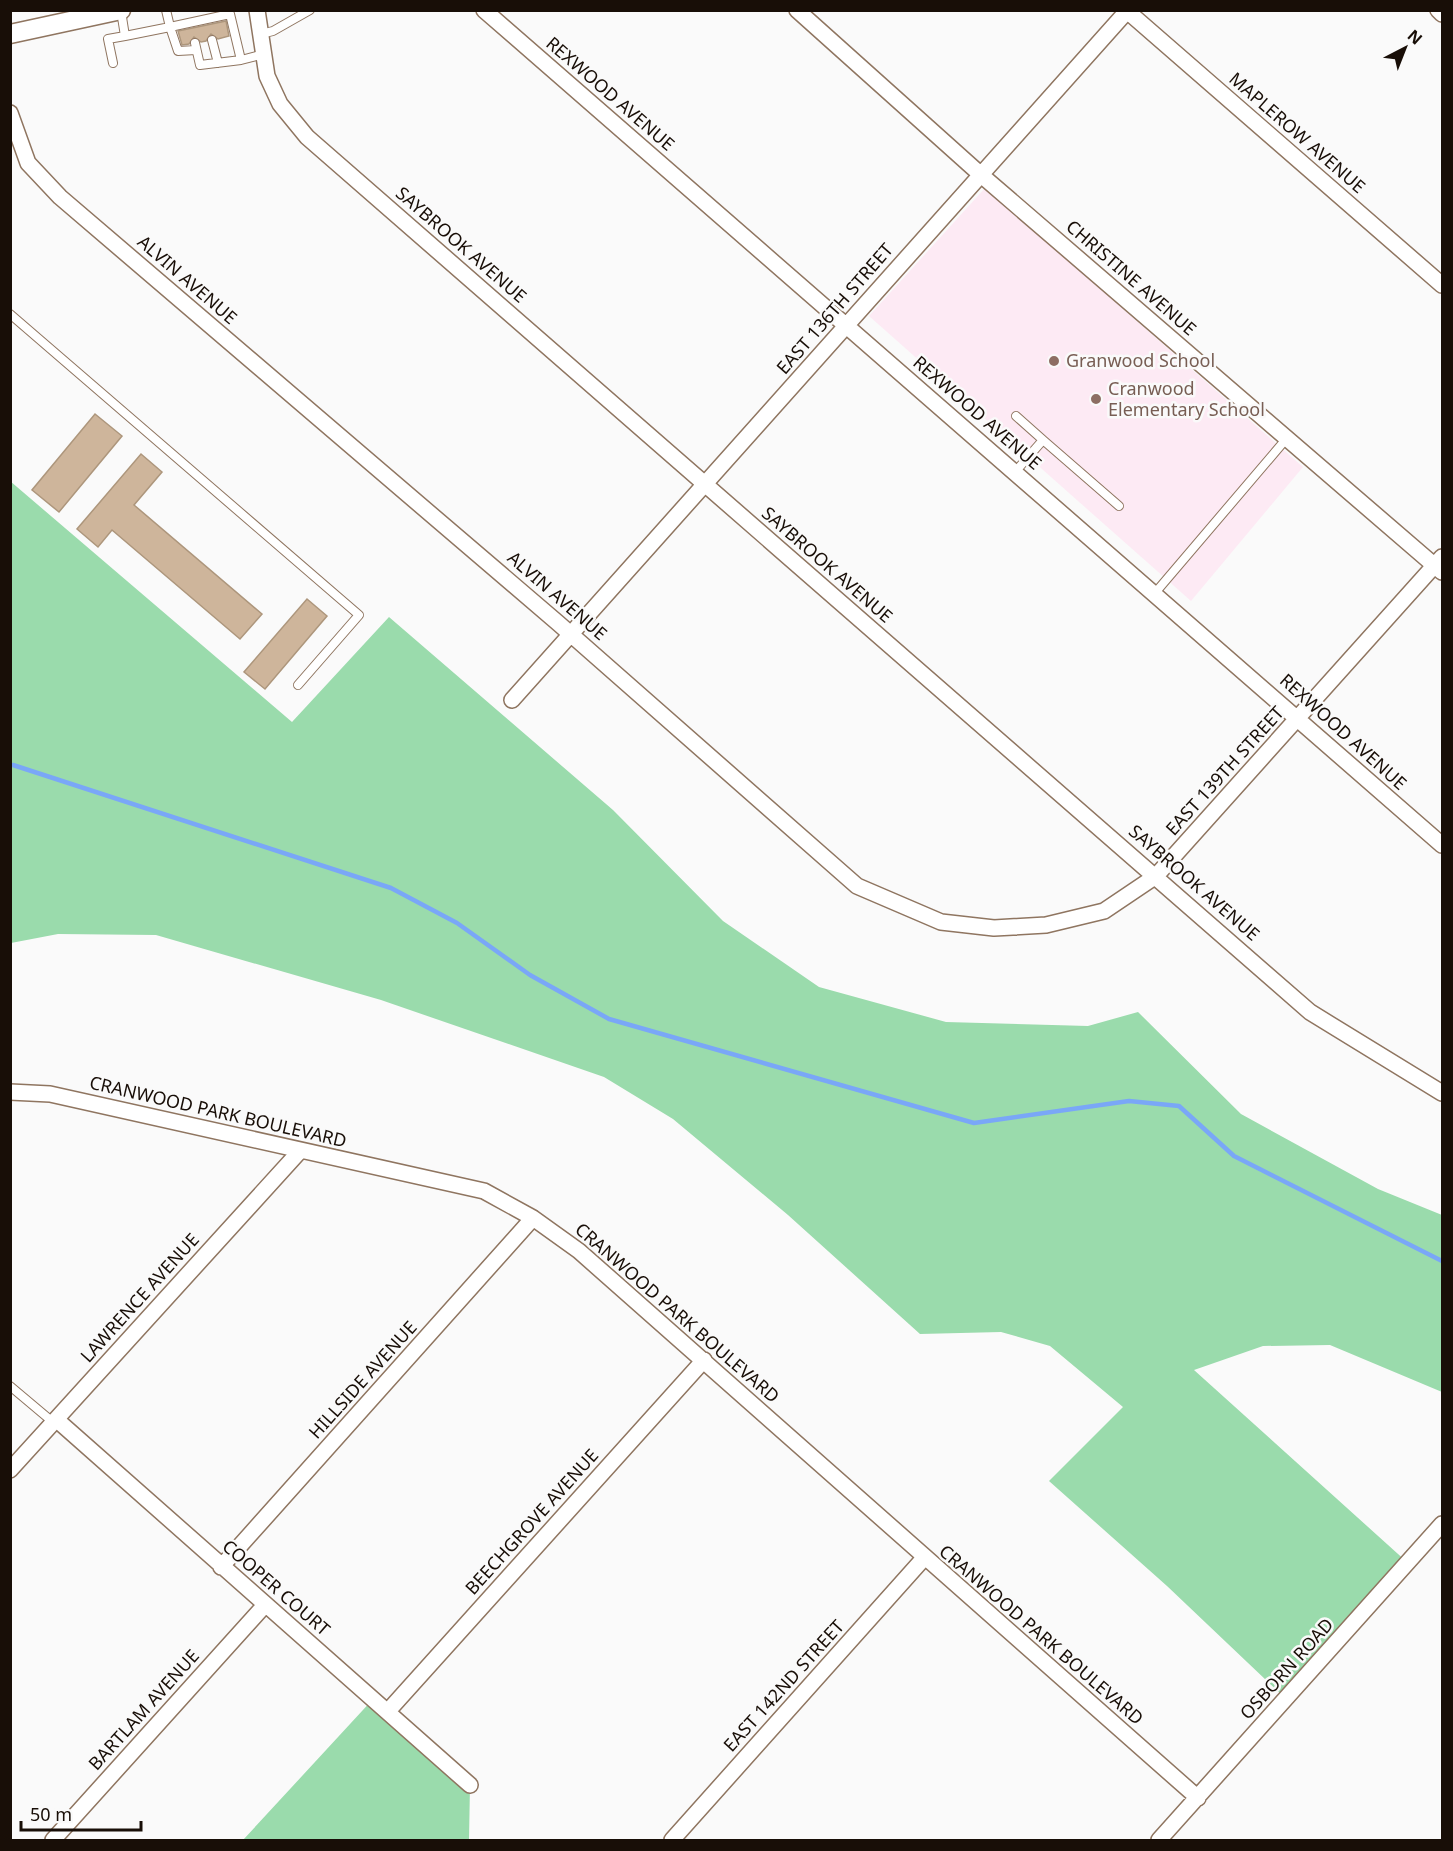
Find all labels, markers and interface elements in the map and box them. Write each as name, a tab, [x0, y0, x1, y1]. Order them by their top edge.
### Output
north arrow	[1375, 18, 1435, 78]
text: N	[1403, 24, 1427, 49]
street label: REXWOOD AVENUE	[541, 31, 680, 156]
street label: MAPLEROW AVENUE	[1224, 66, 1371, 198]
street label: SAYBROOK AVENUE	[391, 181, 532, 308]
street label: CHRISTINE AVENUE	[1062, 214, 1202, 340]
street label: ALVIN AVENUE	[133, 229, 242, 329]
street label: EAST 136TH STREET	[771, 238, 898, 379]
place label: Granwood School	[1066, 348, 1215, 372]
street label: REXWOOD AVENUE	[908, 350, 1047, 475]
marker: Granwood School	[1047, 354, 1061, 368]
place label: Cranwood Elementary School	[1108, 376, 1265, 421]
marker: Cranwood Elementary School	[1089, 392, 1103, 406]
street label: SAYBROOK AVENUE	[757, 501, 898, 628]
street label: ALVIN AVENUE	[503, 545, 612, 645]
street label: REXWOOD AVENUE	[1275, 668, 1412, 795]
street label: EAST 139TH STREET	[1160, 701, 1289, 840]
street label: SAYBROOK AVENUE	[1124, 819, 1265, 946]
street label: CRANWOOD PARK BOULEVARD	[87, 1070, 349, 1152]
street label: CRANWOOD PARK BOULEVARD	[571, 1217, 785, 1408]
street label: LAWRENCE AVENUE	[75, 1227, 204, 1367]
street label: HILLSIDE AVENUE	[303, 1315, 422, 1443]
street label: BEECHGROVE AVENUE	[459, 1443, 603, 1599]
street label: COOPER COURT	[218, 1534, 336, 1641]
street label: CRANWOOD PARK BOULEVARD	[935, 1539, 1149, 1730]
street label: OSBORN ROAD	[1234, 1612, 1338, 1724]
street label: EAST 142ND STREET	[718, 1614, 849, 1756]
street label: BARTLAM AVENUE	[83, 1644, 204, 1775]
scale bar	[21, 1794, 141, 1832]
text: 50 m	[30, 1802, 72, 1826]

